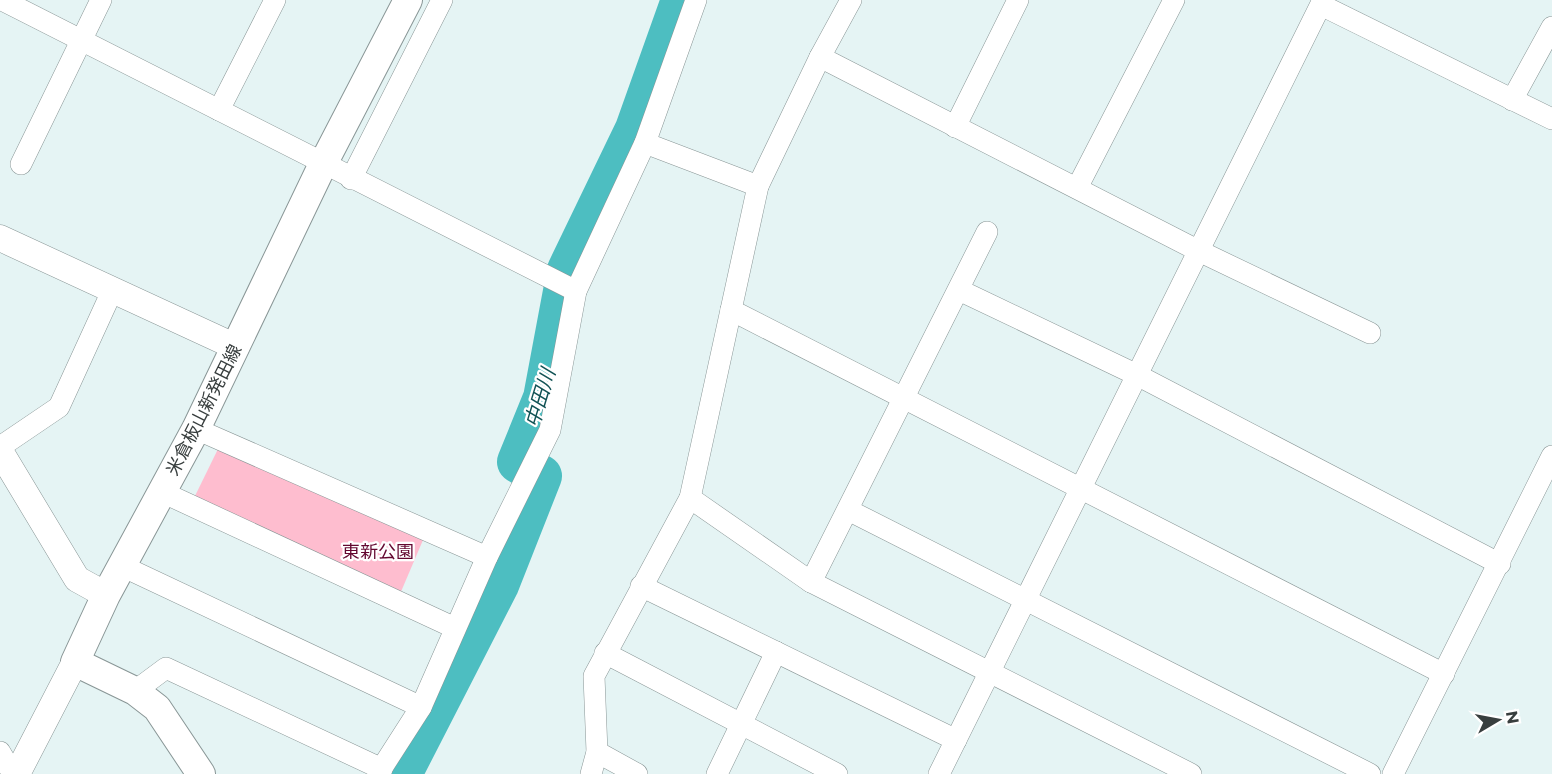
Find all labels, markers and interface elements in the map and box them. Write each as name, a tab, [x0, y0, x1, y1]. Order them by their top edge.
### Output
street label: 米倉板山新発田線	[162, 341, 246, 479]
water label: 中田川	[520, 364, 561, 430]
park label: 東新公園	[342, 541, 414, 563]
north arrow	[1468, 690, 1528, 750]
text: N	[1502, 709, 1523, 726]

